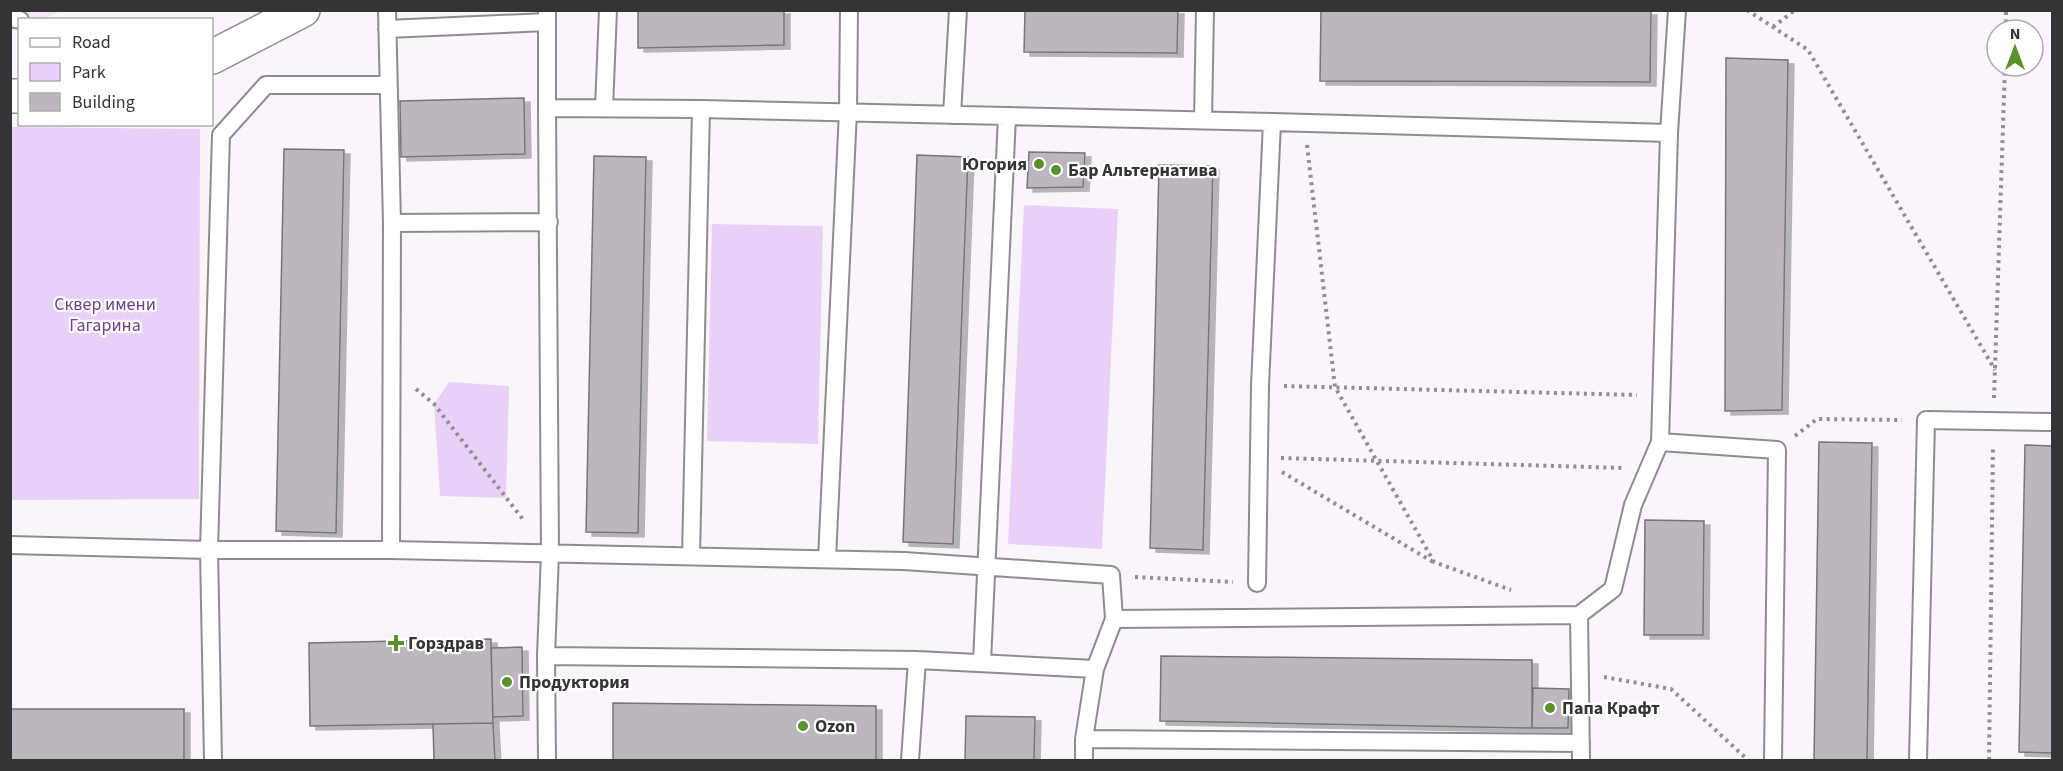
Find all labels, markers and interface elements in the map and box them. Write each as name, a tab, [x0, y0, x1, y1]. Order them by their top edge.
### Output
legend	[18, 18, 213, 126]
north arrow	[1985, 18, 2045, 78]
text: N	[2010, 23, 2020, 45]
text: Road	[72, 30, 111, 55]
text: Park	[72, 60, 106, 85]
text: Building	[72, 90, 135, 115]
place label: Югория	[962, 152, 1027, 177]
marker: Югория	[1032, 157, 1046, 171]
place label: Бар Альтернатива	[1068, 158, 1217, 183]
marker: Бар Альтернатива	[1049, 163, 1063, 177]
park label: Сквер имени Гагарина	[54, 292, 156, 338]
place label: Горздрав	[408, 631, 484, 656]
marker: Горздрав	[389, 636, 403, 650]
place label: Продуктория	[519, 670, 630, 695]
marker: Продуктория	[500, 675, 514, 689]
place label: Папа Крафт	[1562, 696, 1660, 721]
marker: Папа Крафт	[1543, 701, 1557, 715]
place label: Ozon	[815, 714, 855, 739]
marker: Ozon	[796, 719, 810, 733]

